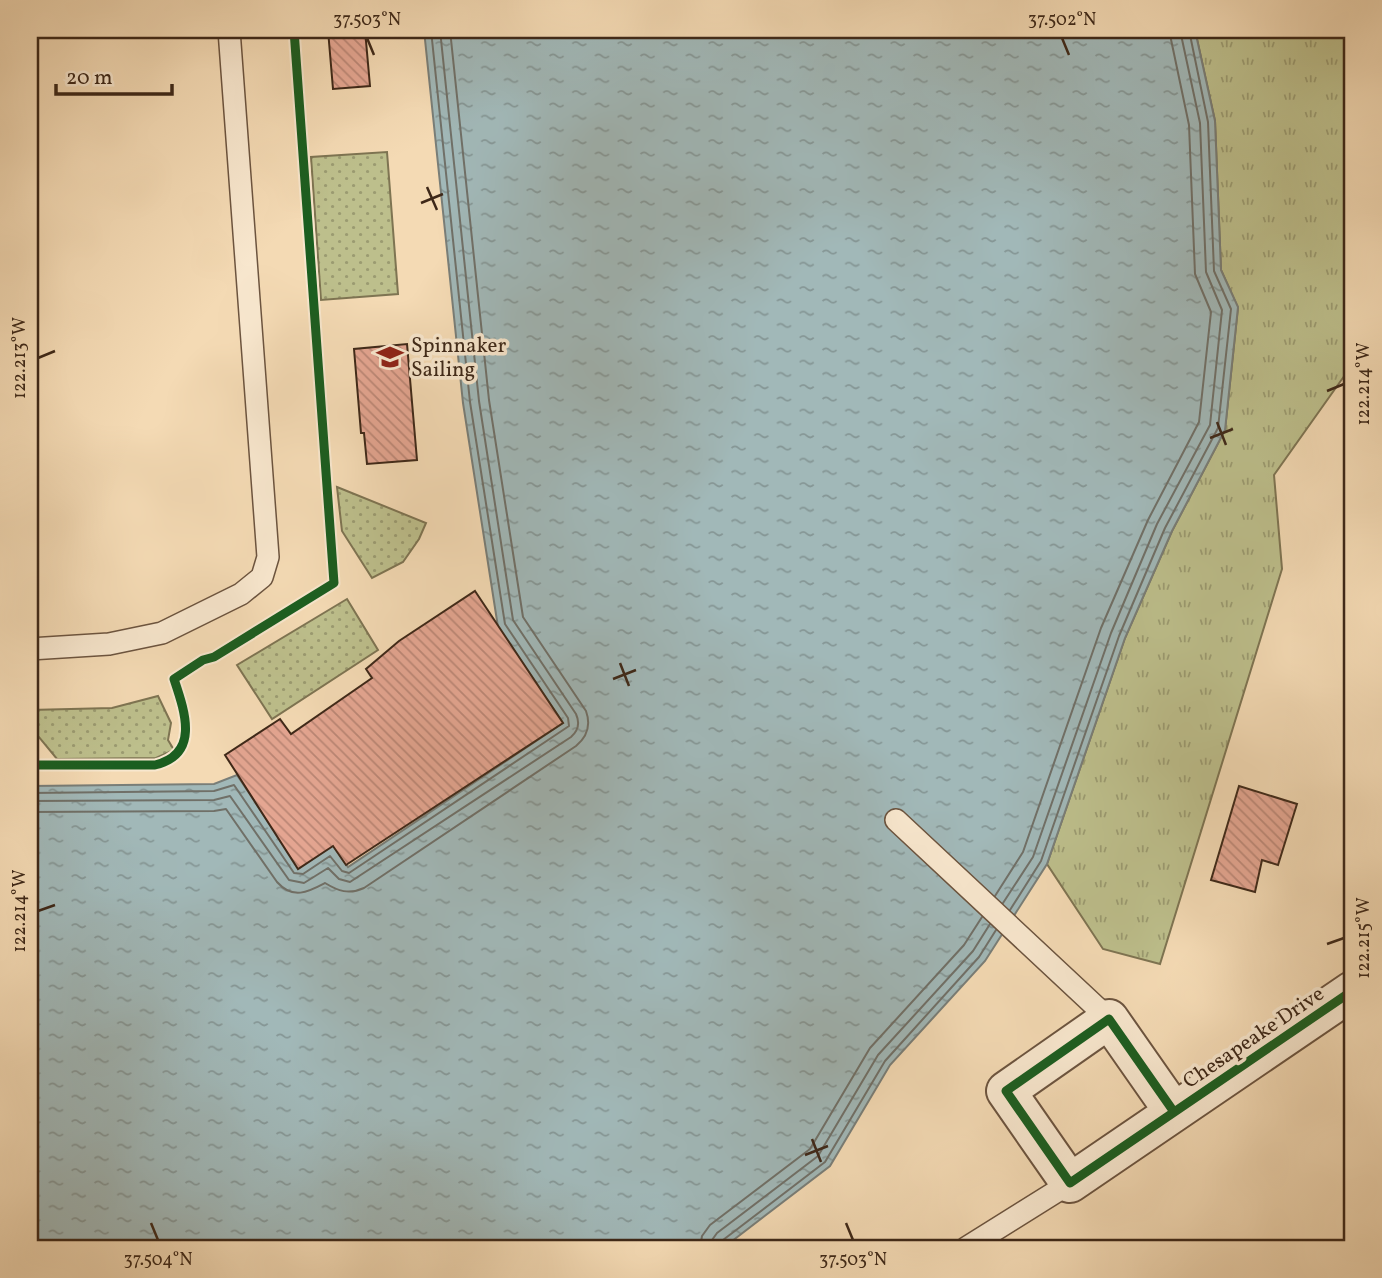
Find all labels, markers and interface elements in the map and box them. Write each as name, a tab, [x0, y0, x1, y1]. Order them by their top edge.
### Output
text: 37.503°N	[333, 8, 401, 33]
text: 37.502°N	[1028, 8, 1096, 33]
scale bar	[56, 52, 172, 96]
text: 20 m	[66, 64, 112, 93]
text: 122.213°W	[8, 317, 33, 399]
place label: Spinnaker Sailing	[411, 332, 507, 385]
school or university icon: Spinnaker Sailing	[375, 342, 405, 372]
text: 122.214°W	[1352, 342, 1377, 426]
text: 122.214°W	[8, 869, 33, 953]
text: 122.215°W	[1352, 897, 1377, 979]
street label: Chesapeake Drive	[1177, 980, 1330, 1096]
text: 37.504°N	[123, 1248, 193, 1273]
text: 37.503°N	[819, 1248, 887, 1273]

